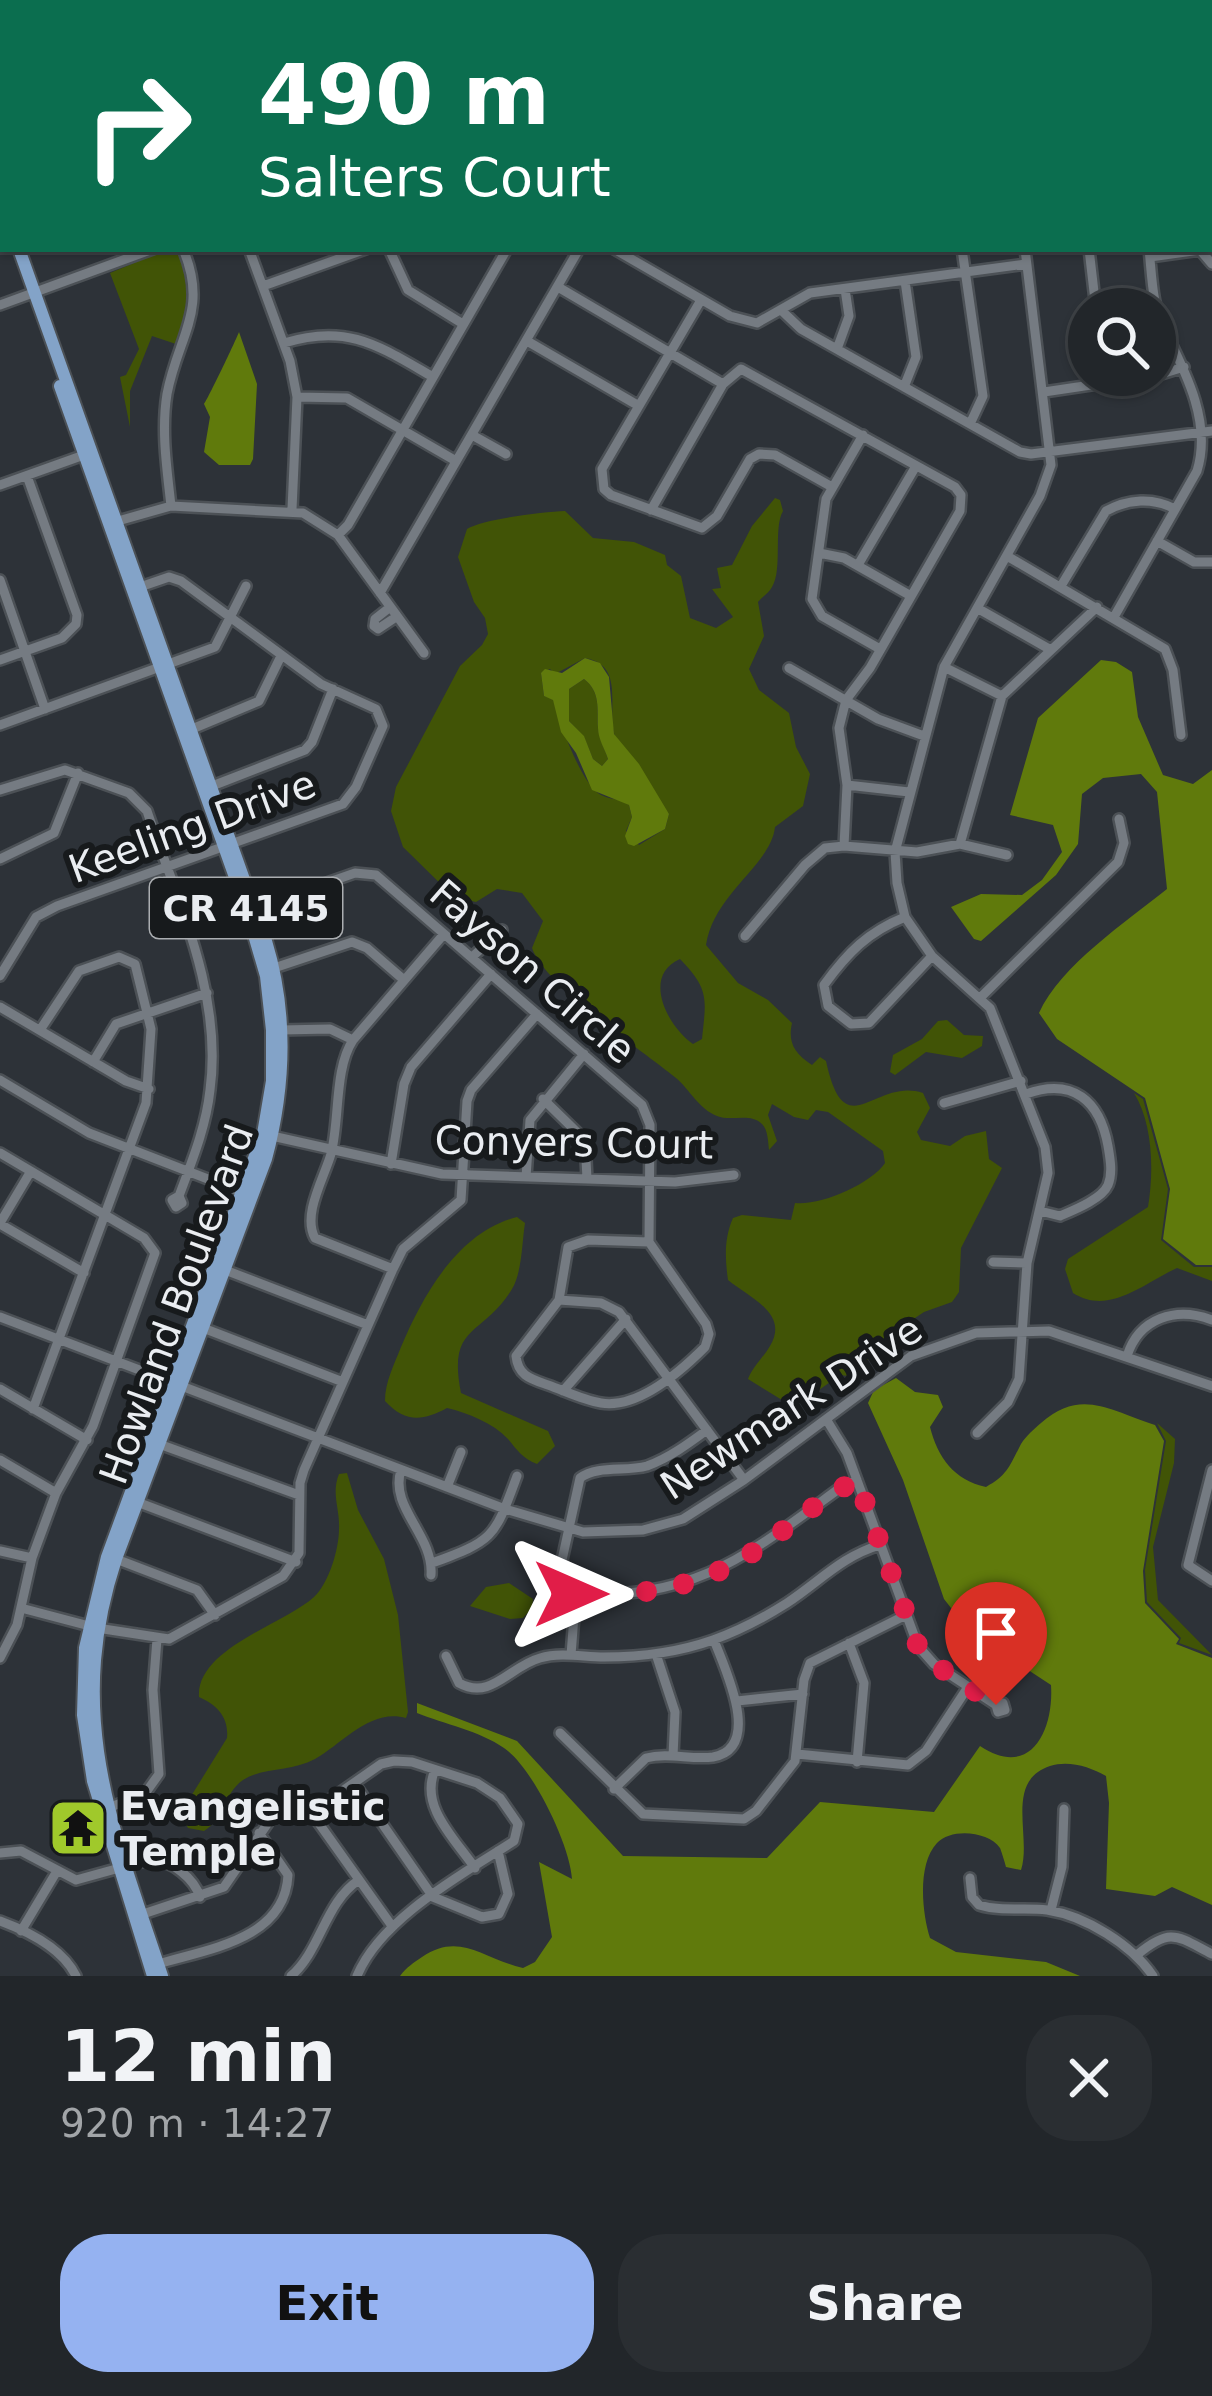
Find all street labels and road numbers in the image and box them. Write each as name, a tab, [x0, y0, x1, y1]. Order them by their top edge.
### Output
street label: Keeling Drive	[63, 761, 322, 892]
street label: Fayson Circle	[421, 870, 644, 1073]
road number: CR 4145	[150, 878, 342, 938]
street label: Howland Boulevard	[91, 1118, 262, 1490]
street label: Conyers Court	[434, 1118, 714, 1167]
street label: Newmark Drive	[652, 1306, 930, 1509]

